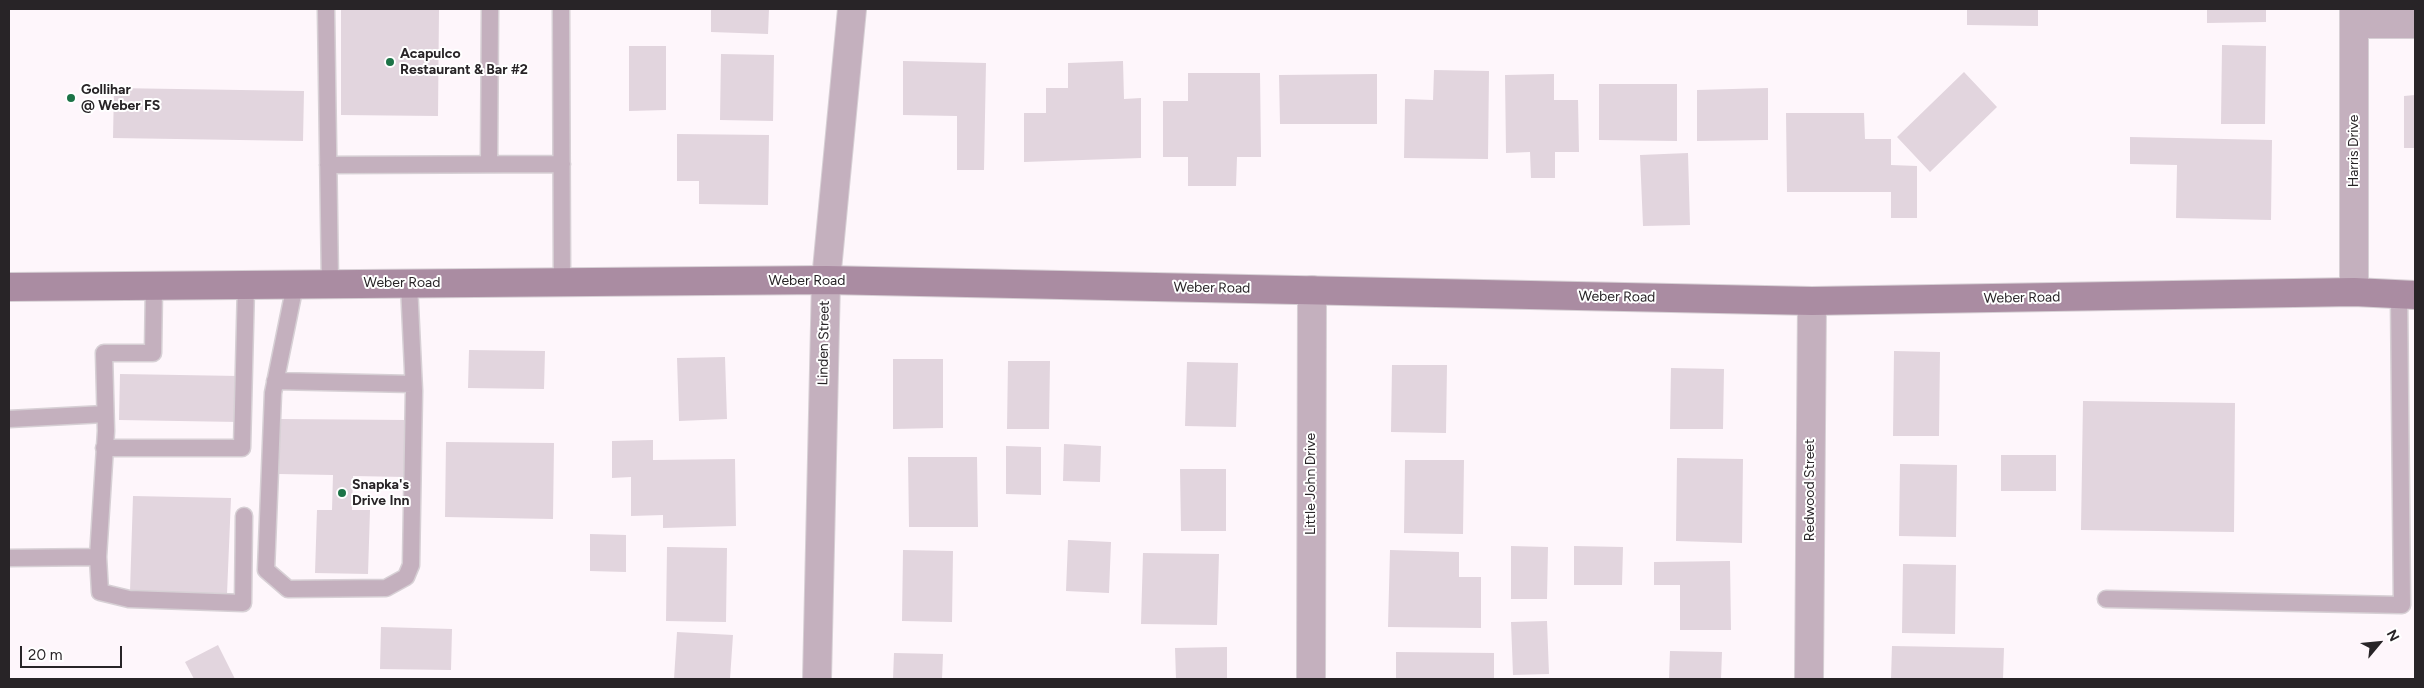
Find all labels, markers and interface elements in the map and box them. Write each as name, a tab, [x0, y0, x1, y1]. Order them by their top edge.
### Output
place label: Acapulco Restaurant & Bar #2	[400, 46, 528, 78]
marker: Acapulco Restaurant & Bar #2	[384, 56, 396, 68]
place label: Gollihar @ Weber FS	[81, 82, 160, 114]
marker: Gollihar @ Weber FS	[65, 92, 77, 104]
street label: Harris Drive	[2346, 115, 2362, 187]
street label: Weber Road	[769, 273, 845, 289]
street label: Weber Road	[364, 275, 440, 291]
street label: Weber Road	[1173, 279, 1251, 297]
street label: Weber Road	[1578, 288, 1656, 306]
street label: Weber Road	[1983, 289, 2061, 307]
street label: Linden Street	[815, 301, 833, 385]
street label: Little John Drive	[1303, 433, 1319, 535]
street label: Redwood Street	[1802, 439, 1818, 541]
place label: Snapka's Drive Inn	[352, 477, 409, 510]
marker: Snapka's Drive Inn	[336, 487, 348, 499]
north arrow	[2354, 618, 2404, 668]
text: N	[2383, 627, 2403, 644]
scale bar	[22, 636, 125, 668]
text: 20 m	[28, 646, 62, 664]

